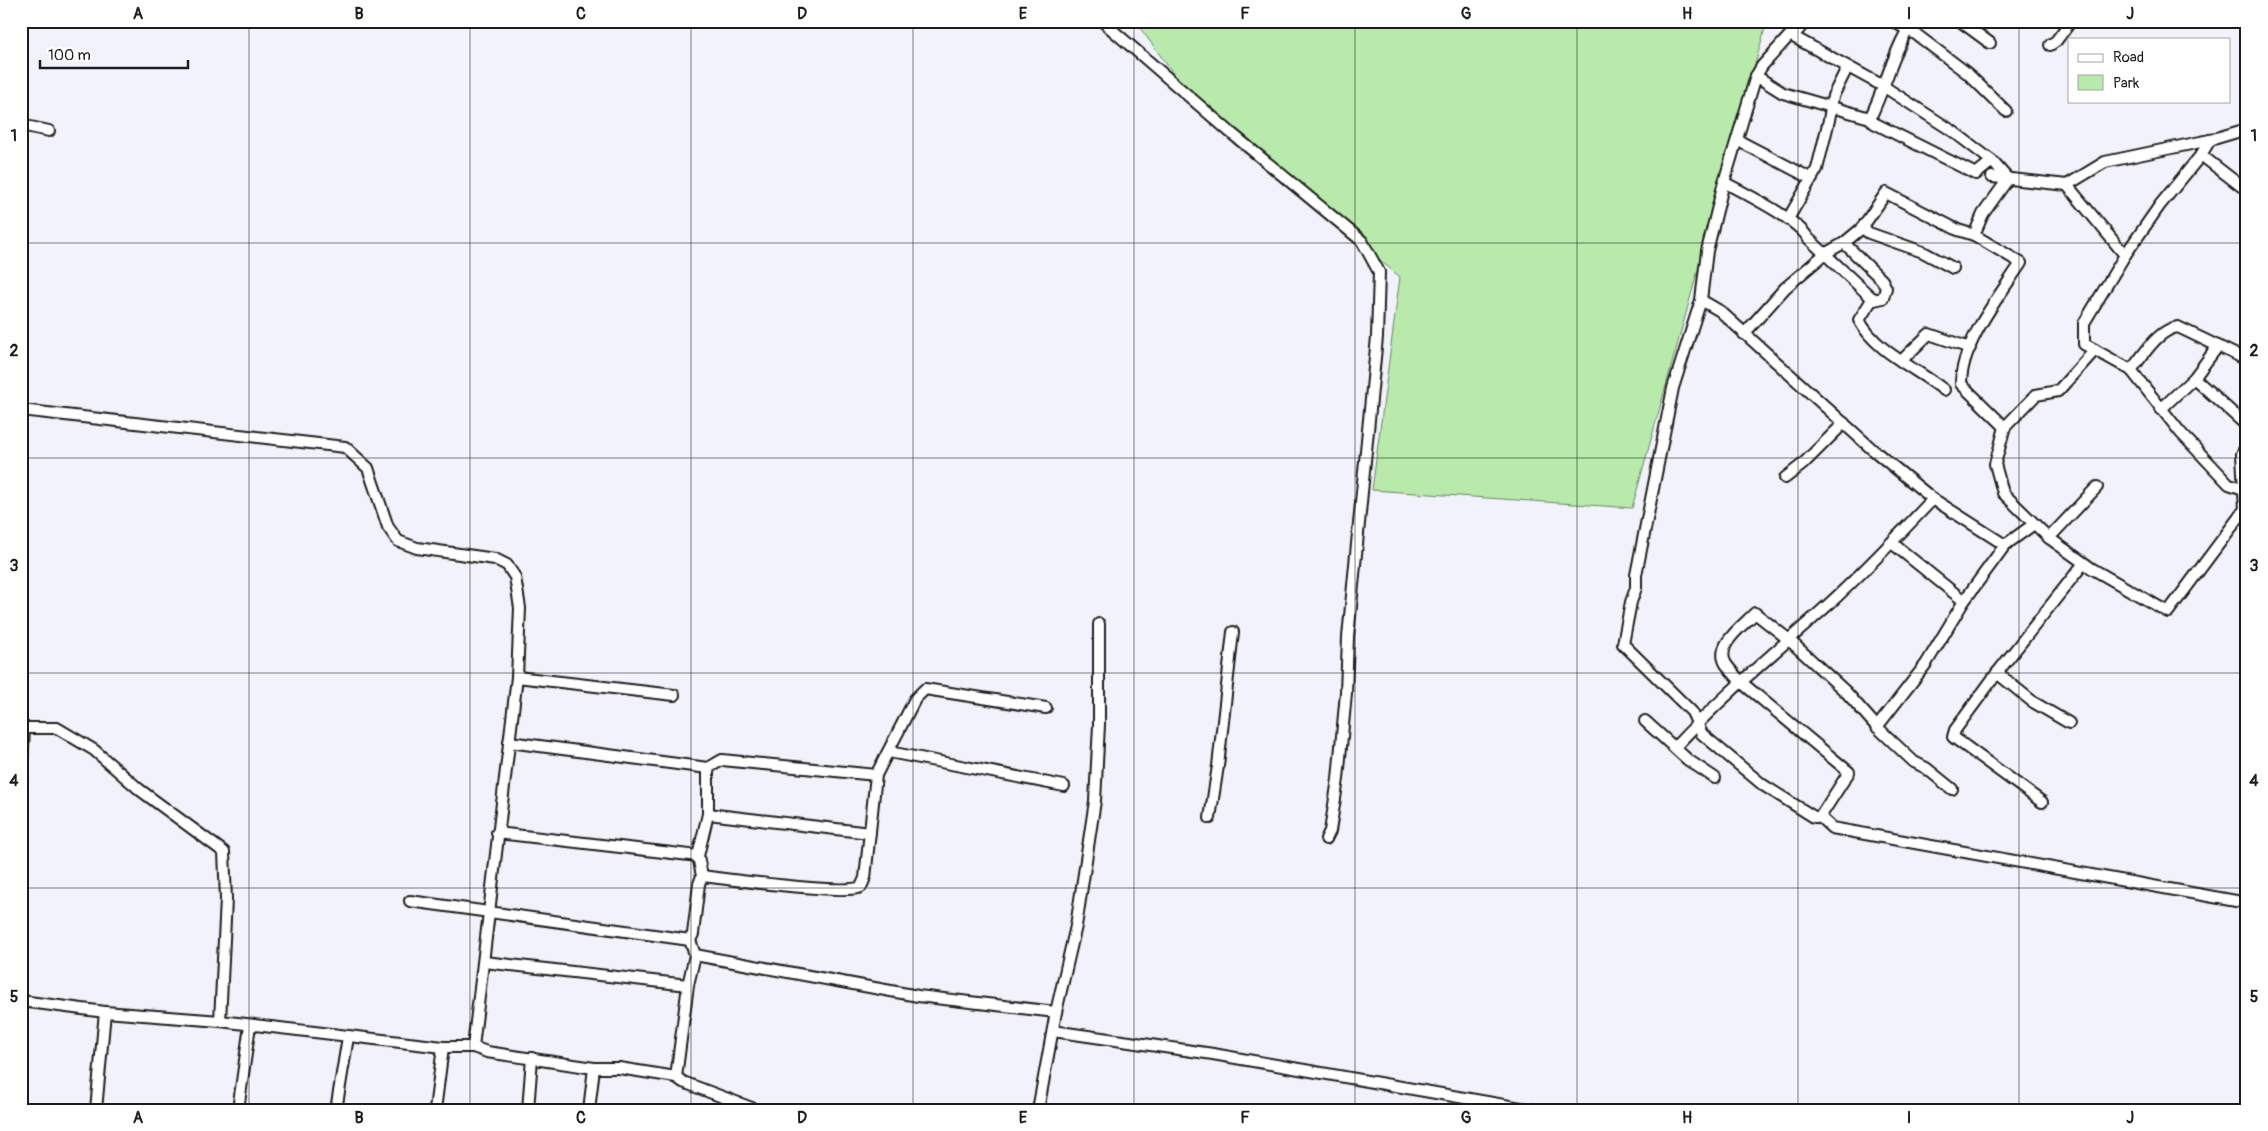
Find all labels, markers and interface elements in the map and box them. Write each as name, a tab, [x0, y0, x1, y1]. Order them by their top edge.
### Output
text: A	[133, 4, 144, 24]
text: B	[354, 4, 364, 24]
text: C	[576, 4, 586, 24]
text: D	[797, 4, 807, 24]
text: E	[1019, 4, 1028, 24]
text: F	[1240, 4, 1250, 24]
text: G	[1461, 4, 1472, 24]
text: H	[1682, 4, 1692, 24]
text: I	[1907, 4, 1911, 24]
text: J	[2126, 4, 2134, 24]
scale bar	[40, 38, 188, 70]
legend	[2068, 38, 2230, 102]
text: 100 m	[48, 46, 91, 65]
text: Road	[2113, 48, 2144, 67]
text: Park	[2113, 74, 2140, 93]
text: 1	[11, 126, 17, 146]
text: 1	[2251, 126, 2257, 146]
text: 2	[10, 341, 19, 361]
text: 2	[2250, 341, 2259, 361]
text: 3	[10, 556, 19, 576]
text: 3	[2250, 556, 2259, 576]
text: 4	[9, 771, 19, 791]
text: 4	[2249, 771, 2259, 791]
text: 5	[10, 987, 19, 1007]
text: 5	[2250, 987, 2259, 1007]
text: A	[133, 1108, 144, 1128]
text: B	[354, 1108, 364, 1128]
text: C	[576, 1108, 586, 1128]
text: D	[797, 1108, 807, 1128]
text: E	[1019, 1108, 1028, 1128]
text: F	[1240, 1108, 1250, 1128]
text: G	[1461, 1108, 1472, 1128]
text: H	[1682, 1108, 1692, 1128]
text: I	[1907, 1108, 1911, 1128]
text: J	[2126, 1108, 2134, 1128]

